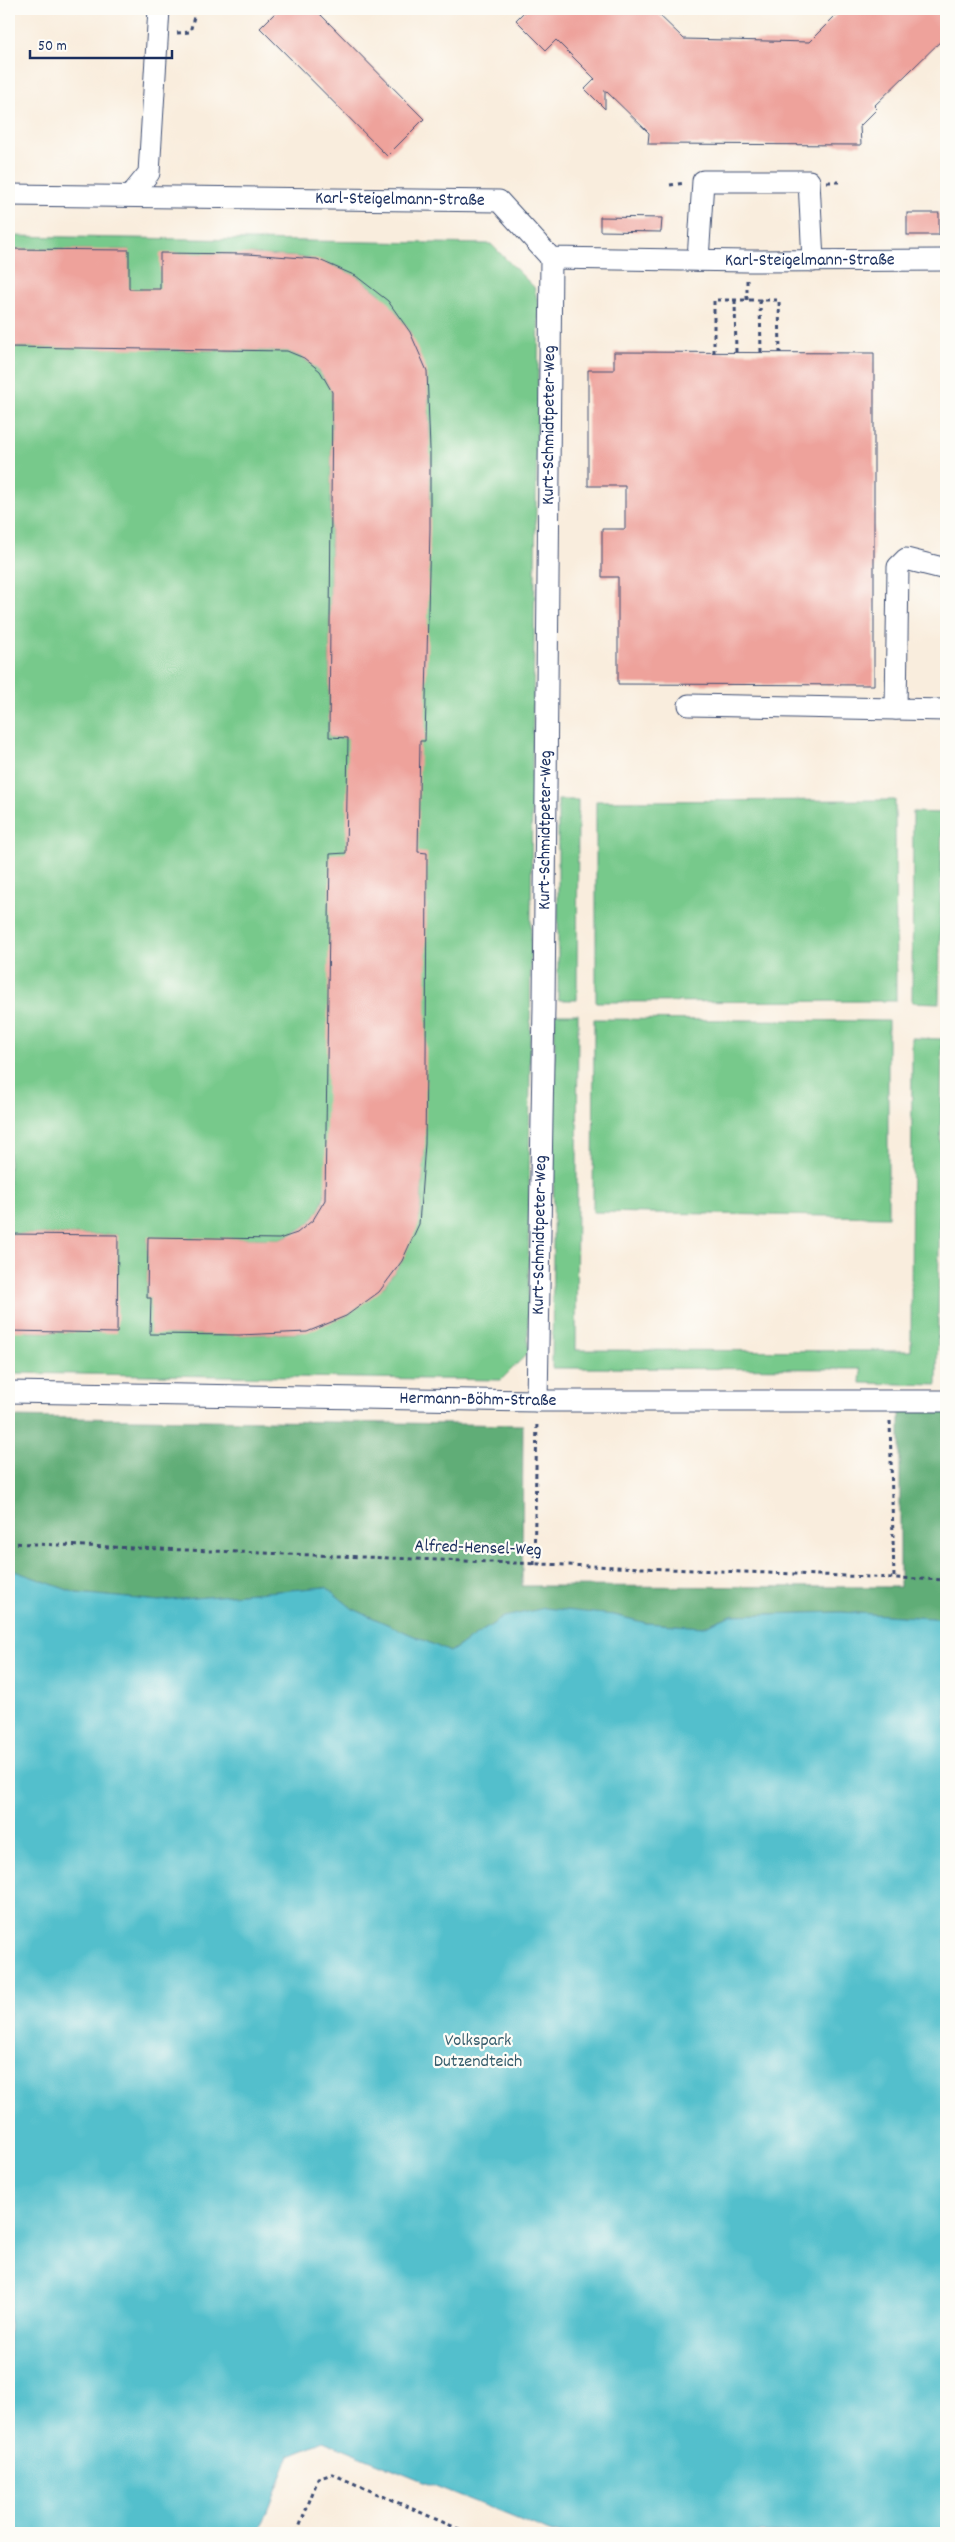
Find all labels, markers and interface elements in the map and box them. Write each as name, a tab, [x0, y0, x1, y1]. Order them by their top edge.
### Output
scale bar	[30, 28, 172, 60]
text: 50 m	[38, 36, 67, 58]
street label: Karl-Steigelmann-Straße	[315, 186, 485, 213]
street label: Karl-Steigelmann-Straße	[725, 248, 895, 274]
street label: Kurt-Schmidtpeter-Weg	[536, 345, 563, 505]
street label: Kurt-Schmidtpeter-Weg	[532, 750, 559, 910]
street label: Kurt-Schmidtpeter-Weg	[526, 1155, 554, 1315]
street label: Hermann-Böhm-Straße	[399, 1386, 557, 1414]
street label: Alfred-Hensel-Weg	[414, 1534, 542, 1564]
park label: Volkspark Dutzendteich	[434, 2029, 522, 2075]

